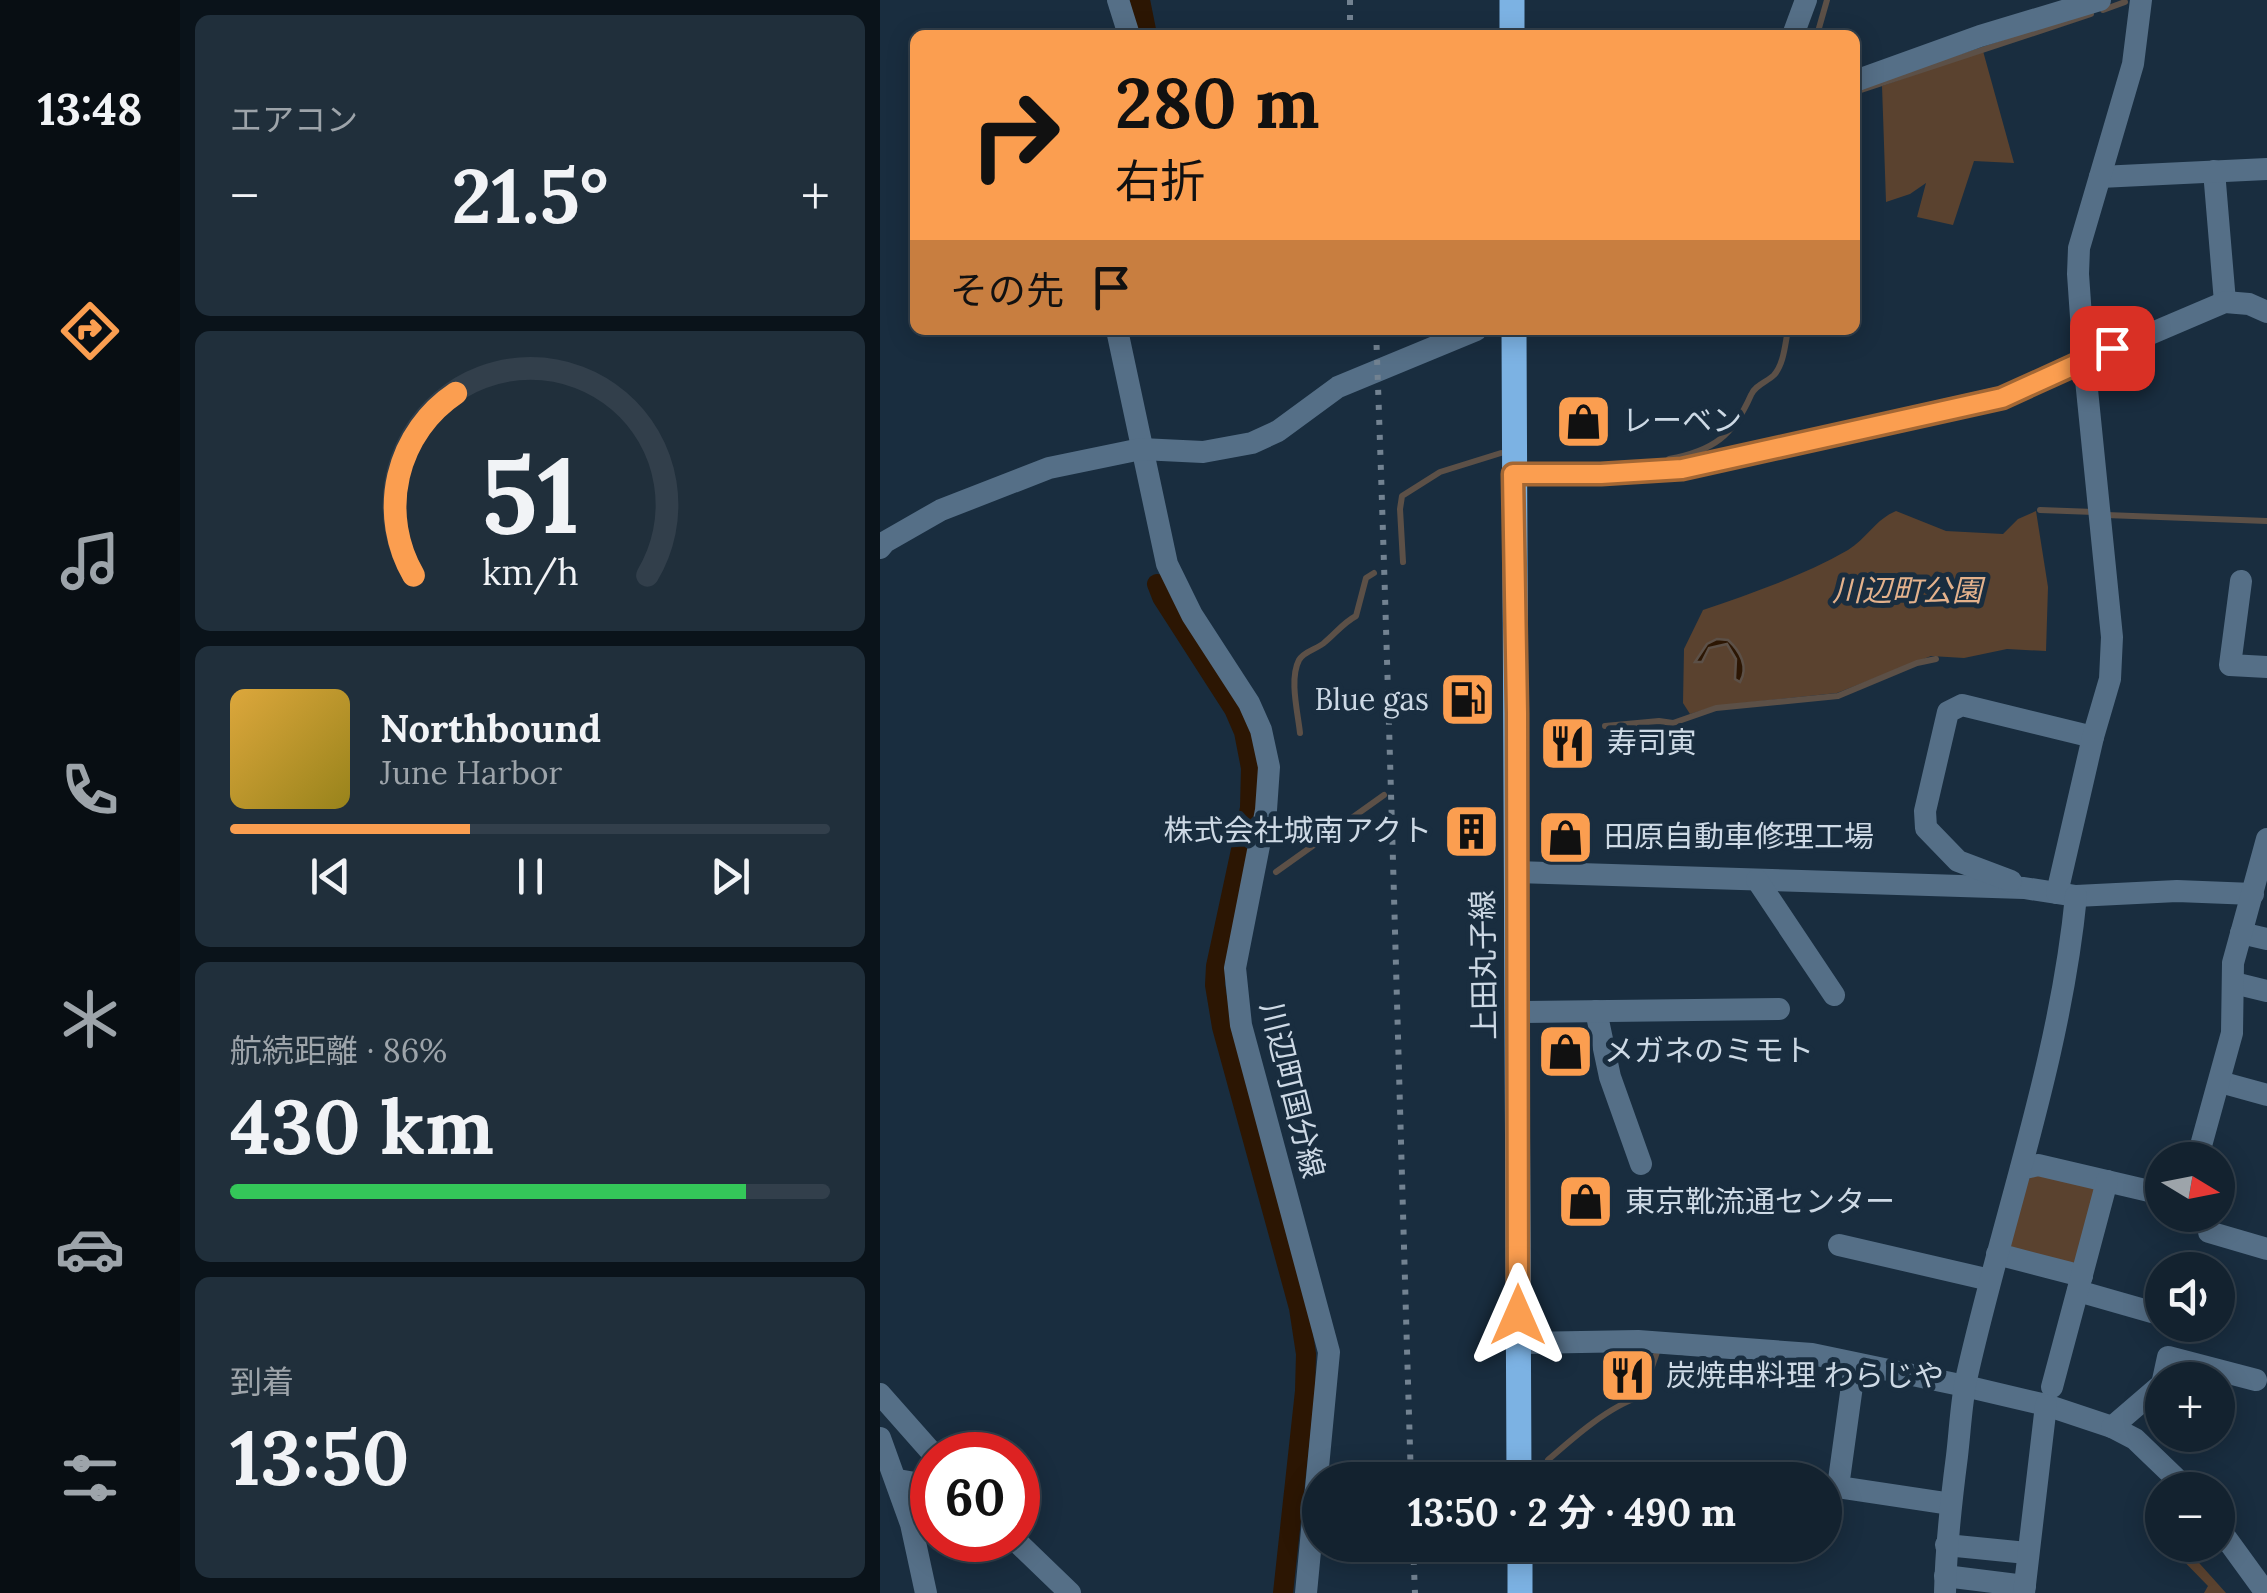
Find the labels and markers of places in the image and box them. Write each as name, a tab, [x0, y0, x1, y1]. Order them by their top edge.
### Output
pin	[2070, 306, 2155, 391]
shop icon: レーベン	[1553, 391, 1613, 451]
place label: レーベン	[1622, 401, 1742, 439]
fuel station icon: Blue gas	[1438, 670, 1498, 730]
place label: Blue gas	[1314, 680, 1429, 719]
restaurant icon: 寿司寅	[1538, 713, 1598, 773]
place label: 寿司寅	[1607, 723, 1697, 761]
building icon: 株式会社城南アクト	[1441, 801, 1501, 861]
shop icon: 田原自動車修理工場	[1535, 807, 1595, 867]
place label: 株式会社城南アクト	[1164, 811, 1432, 849]
place label: 田原自動車修理工場	[1604, 817, 1874, 855]
shop icon: メガネのミモト	[1535, 1021, 1595, 1081]
place label: メガネのミモト	[1604, 1031, 1814, 1069]
shop icon: 東京靴流通センター	[1556, 1172, 1616, 1232]
place label: 東京靴流通センター	[1625, 1182, 1895, 1220]
restaurant icon: 炭焼串料理 わらじや	[1597, 1346, 1657, 1406]
place label: 炭焼串料理 わらじや	[1666, 1356, 1944, 1394]

